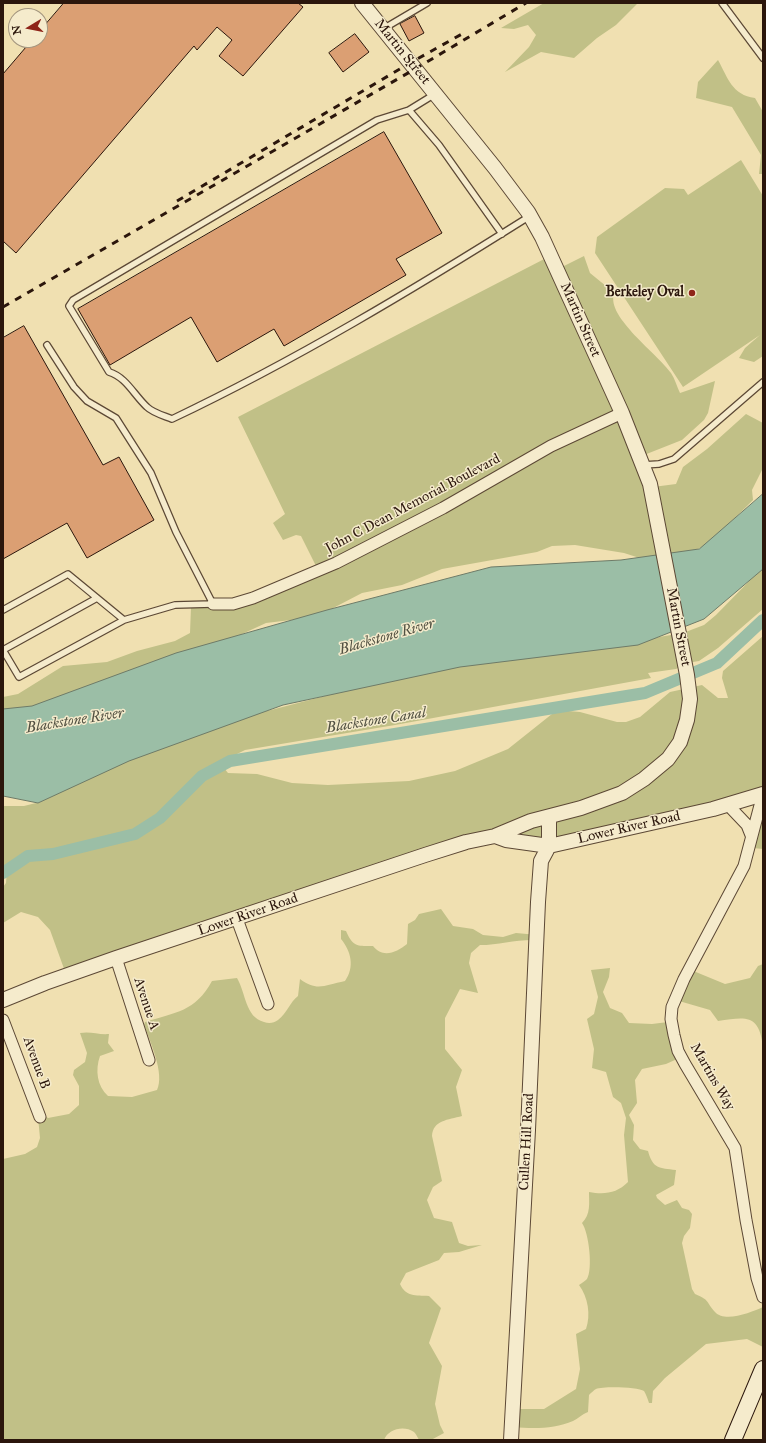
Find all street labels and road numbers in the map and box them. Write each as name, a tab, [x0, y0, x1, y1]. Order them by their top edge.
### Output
street label: Martin Street	[370, 16, 434, 88]
street label: Martin Street	[556, 280, 604, 360]
street label: John C Dean Memorial Boulevard	[323, 451, 503, 557]
street label: Martin Street	[662, 586, 694, 668]
street label: Lower River Road	[576, 808, 682, 848]
street label: Lower River Road	[196, 890, 300, 940]
street label: Avenue A	[130, 975, 162, 1033]
street label: Avenue B	[19, 1035, 53, 1091]
street label: Martins Way	[686, 1040, 738, 1114]
street label: Cullen Hill Road	[516, 1093, 538, 1191]

